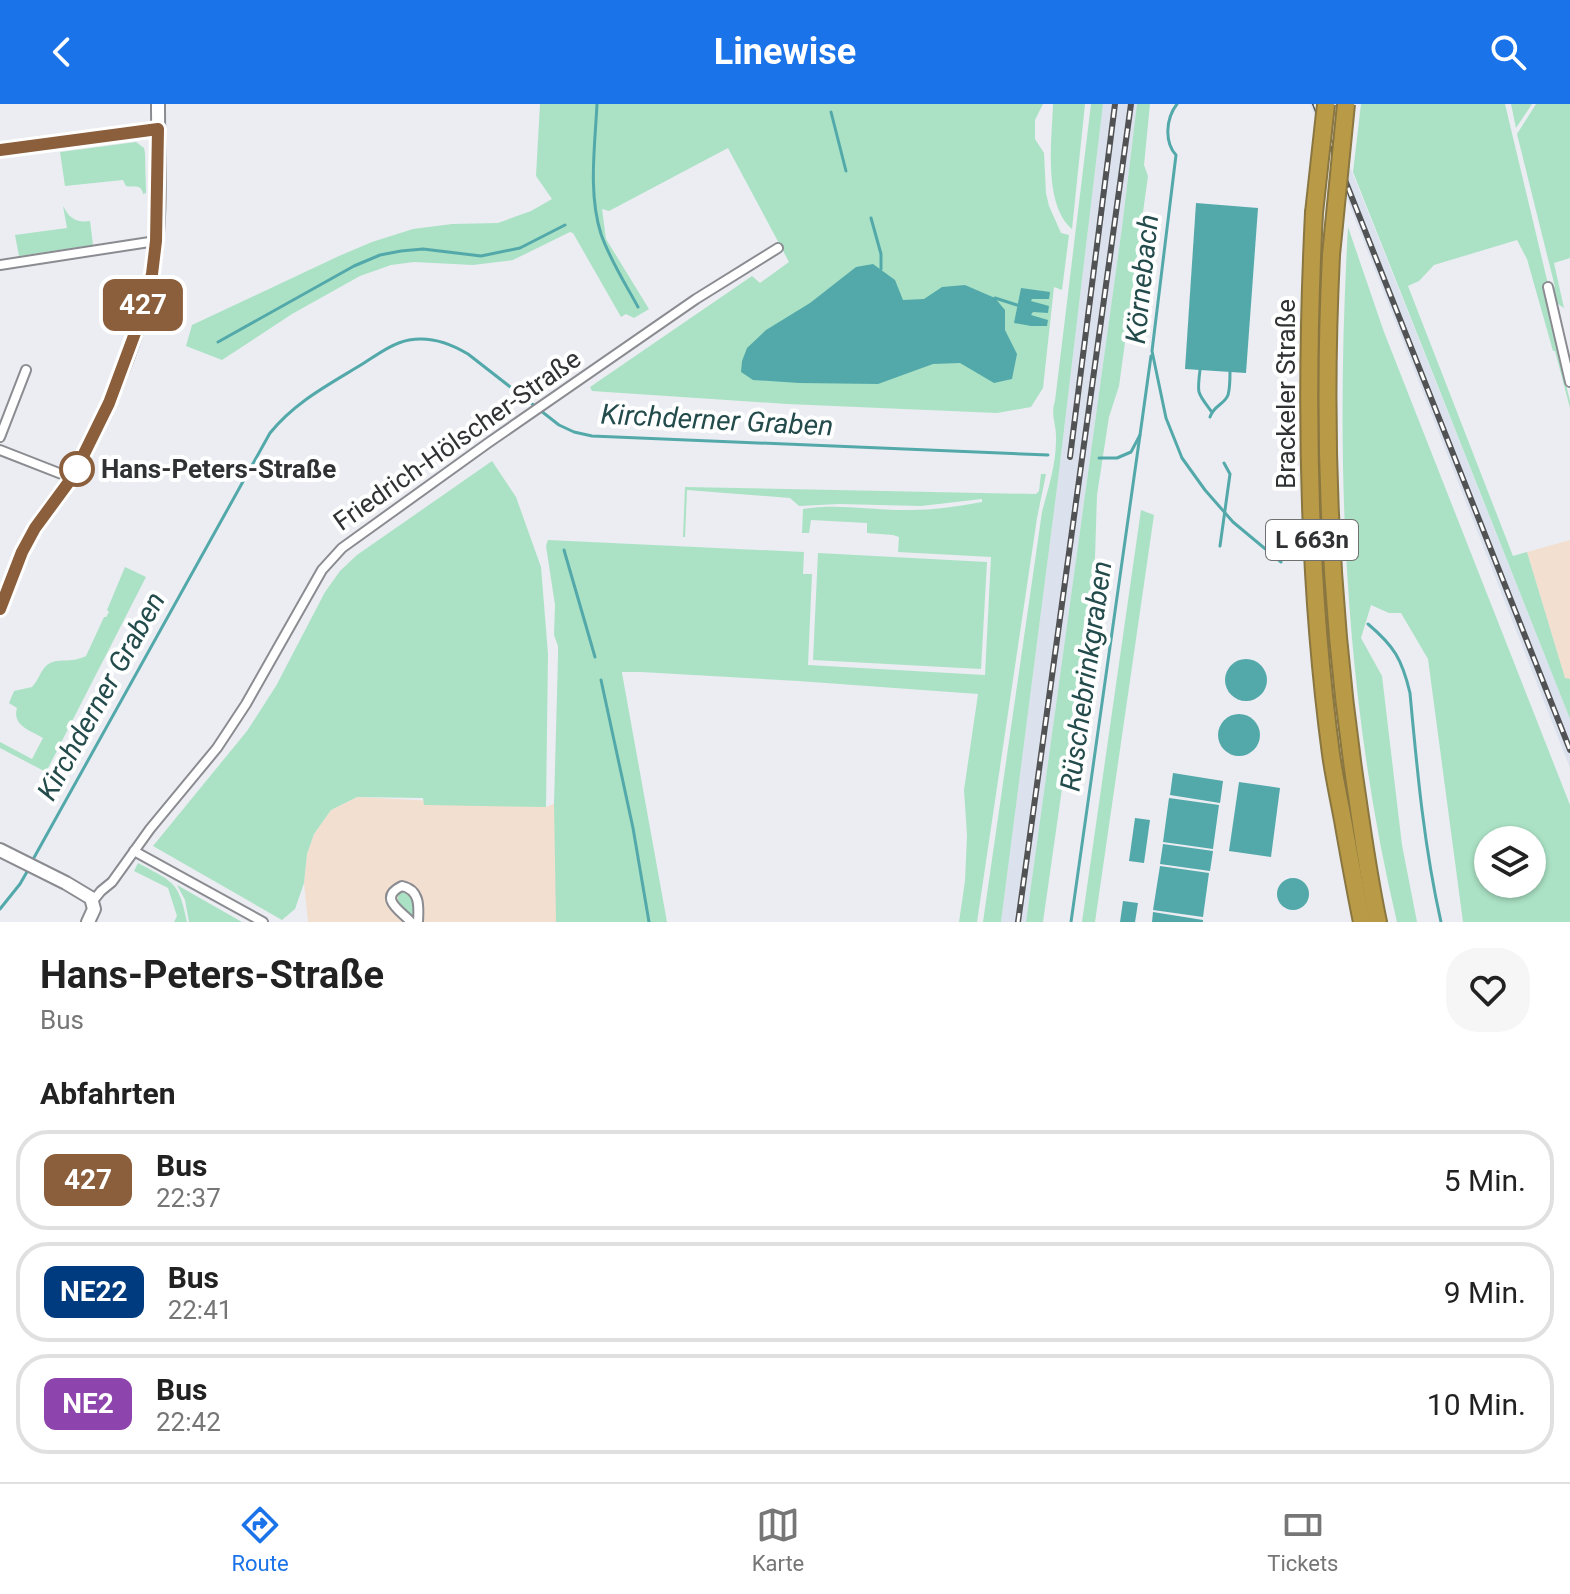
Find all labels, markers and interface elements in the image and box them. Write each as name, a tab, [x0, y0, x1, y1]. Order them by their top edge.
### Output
icon: back	[40, 30, 84, 74]
icon: search	[1486, 30, 1530, 74]
text: Linewise	[714, 31, 856, 73]
water label: Körnebach	[1119, 213, 1165, 345]
line badge: 427	[97, 279, 189, 331]
text: 427	[119, 288, 167, 321]
street label: Brackeler Straße	[1271, 299, 1301, 489]
street label: Friedrich-Hölscher-Straße	[328, 343, 586, 537]
water label: Kirchderner Graben	[600, 397, 834, 443]
marker: Hans-Peters-Straße	[60, 452, 94, 486]
place label: Hans-Peters-Straße	[101, 454, 336, 484]
road number: L 663n	[1266, 520, 1358, 560]
water label: Rüschebrinkgraben	[1054, 559, 1118, 793]
water label: Kirchderner Graben	[30, 586, 172, 806]
map controls	[1474, 826, 1546, 898]
button: layers	[1474, 826, 1546, 898]
button: heart	[1446, 948, 1530, 1032]
text: Hans-Peters-Straße	[40, 953, 384, 997]
text: Bus	[40, 1005, 84, 1035]
text: Abfahrten	[40, 1076, 176, 1111]
text: Bus	[156, 1148, 207, 1183]
text: 427	[64, 1163, 112, 1196]
text: 5 Min.	[1444, 1163, 1526, 1198]
text: 22:37	[156, 1183, 221, 1213]
text: Bus	[168, 1260, 219, 1295]
text: NE22	[60, 1275, 128, 1308]
text: 9 Min.	[1444, 1275, 1526, 1310]
text: 22:41	[168, 1295, 232, 1325]
text: Bus	[156, 1372, 207, 1407]
text: NE2	[62, 1387, 114, 1420]
text: 10 Min.	[1427, 1387, 1526, 1422]
text: 22:42	[156, 1407, 221, 1437]
tab: Route	[232, 1503, 289, 1576]
tab: Karte	[752, 1503, 804, 1576]
tab: Tickets	[1267, 1503, 1338, 1576]

